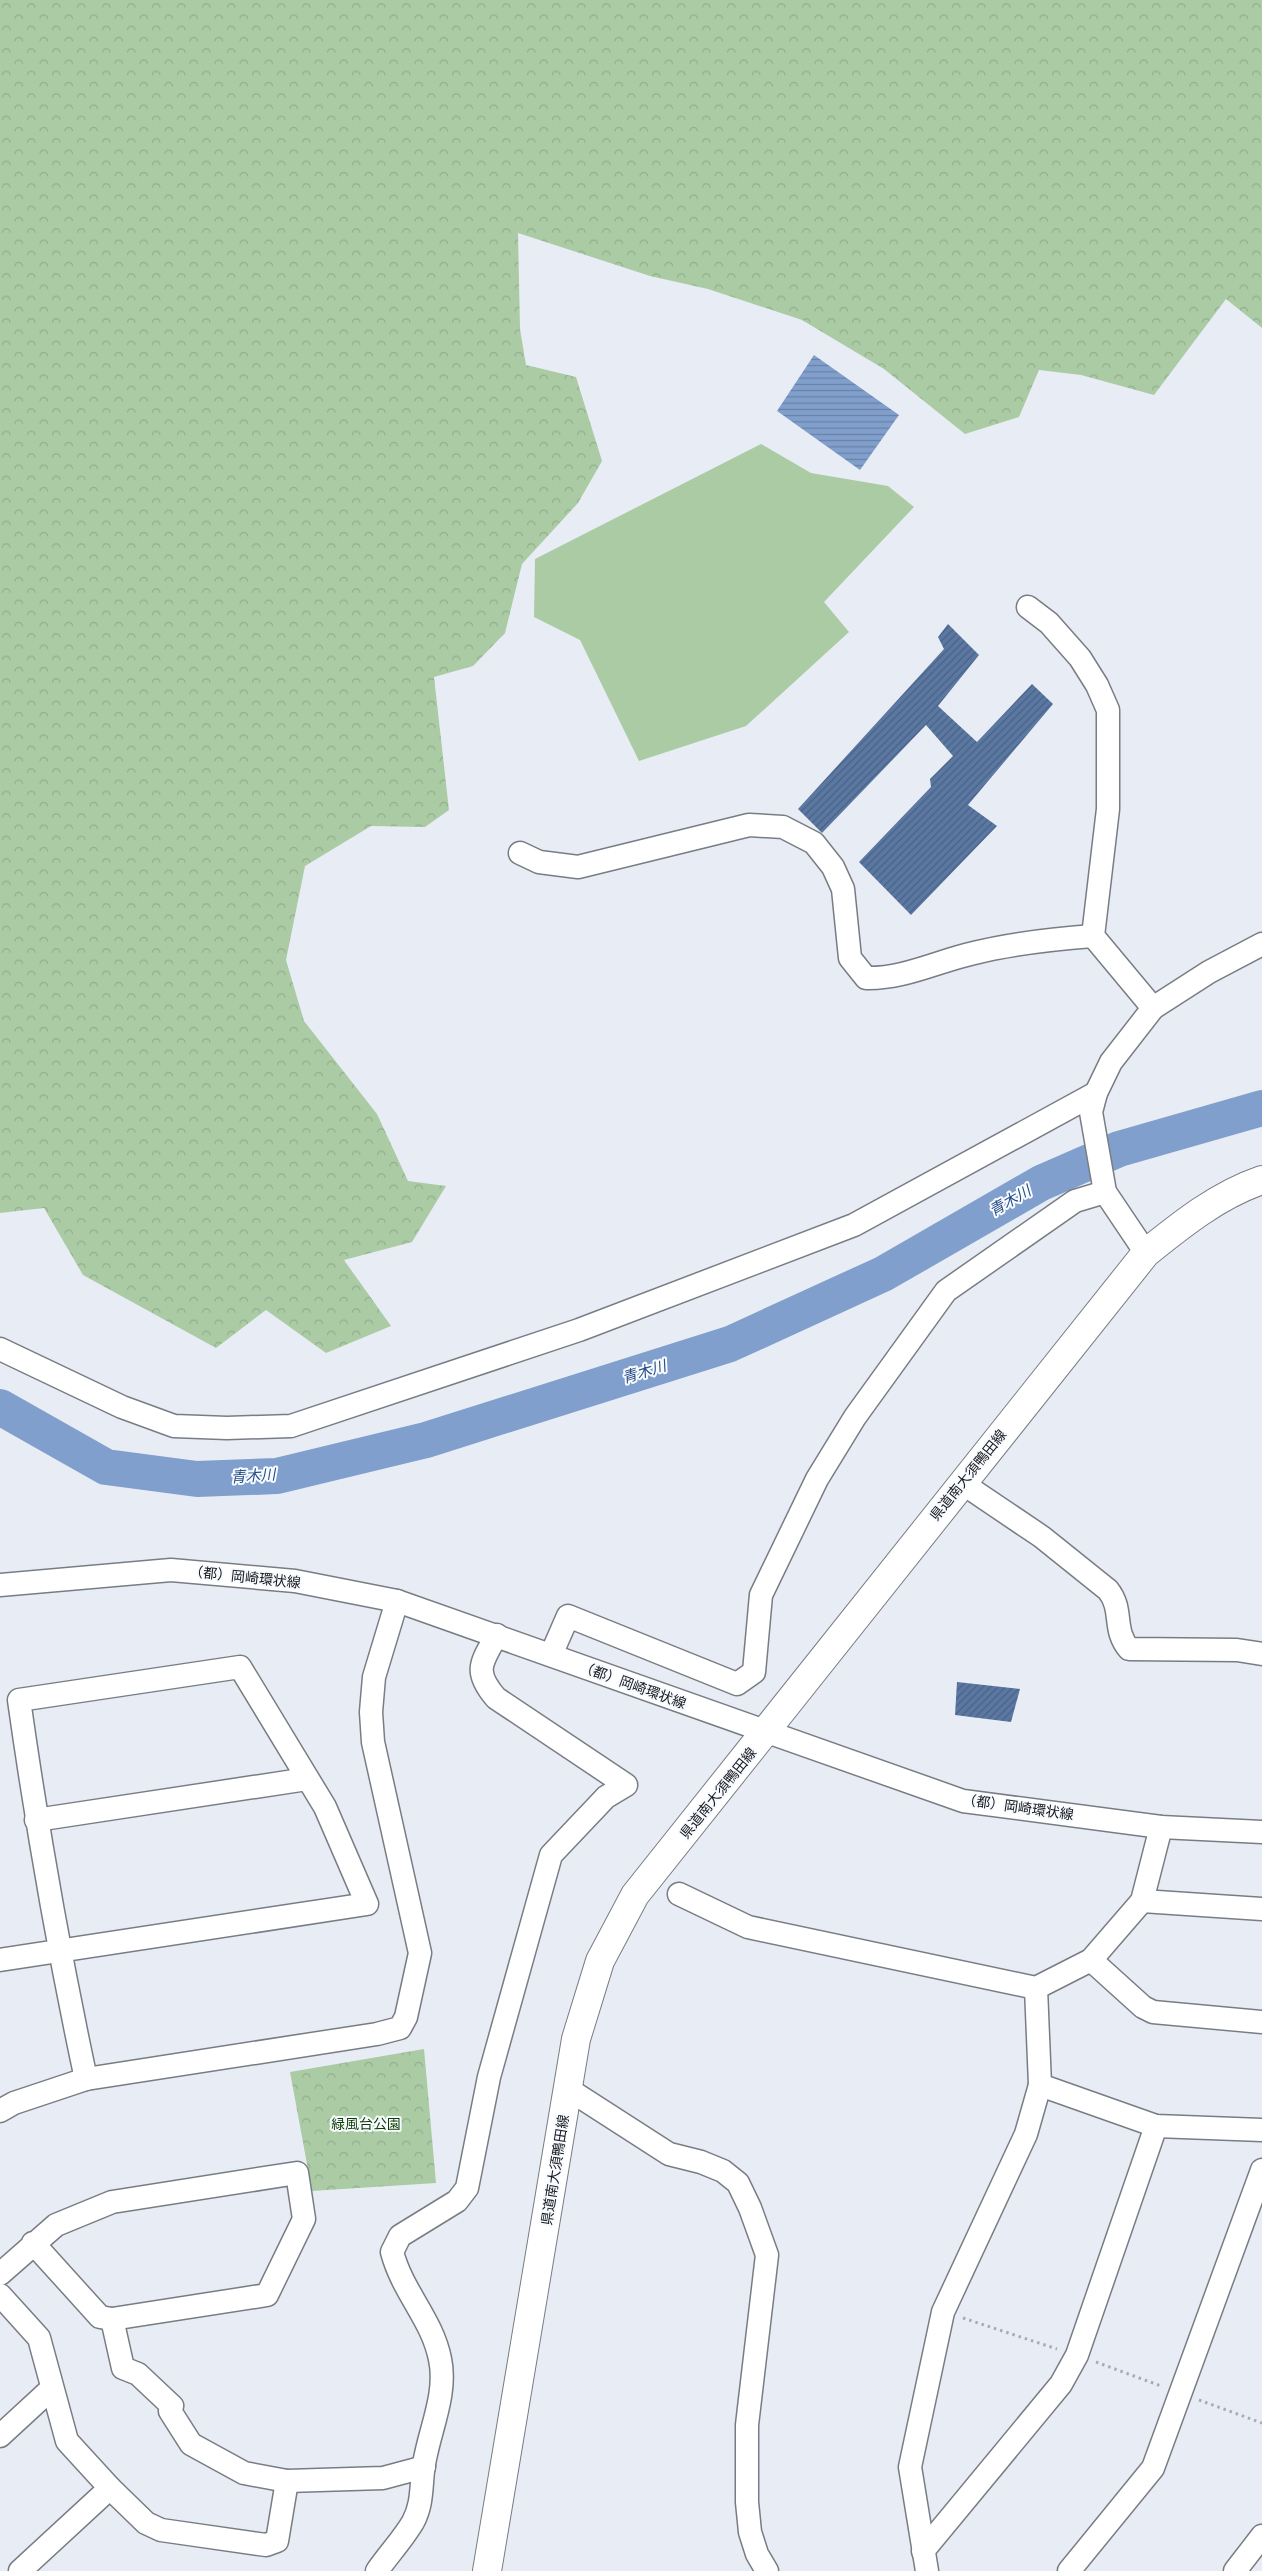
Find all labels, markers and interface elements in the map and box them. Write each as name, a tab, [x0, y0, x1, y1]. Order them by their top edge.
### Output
water label: 青木川	[986, 1181, 1036, 1220]
water label: 青木川	[620, 1356, 670, 1387]
street label: 県道南大須鴨田線	[927, 1426, 1009, 1524]
water label: 青木川	[230, 1465, 278, 1487]
street label: （都）岡崎環状線	[188, 1563, 302, 1591]
street label: （都）岡崎環状線	[578, 1658, 688, 1712]
street label: 県道南大須鴨田線	[677, 1744, 759, 1842]
street label: （都）岡崎環状線	[961, 1791, 1075, 1823]
street label: 県道南大須鴨田線	[538, 2113, 572, 2227]
park label: 緑風台公園	[331, 2116, 401, 2132]

